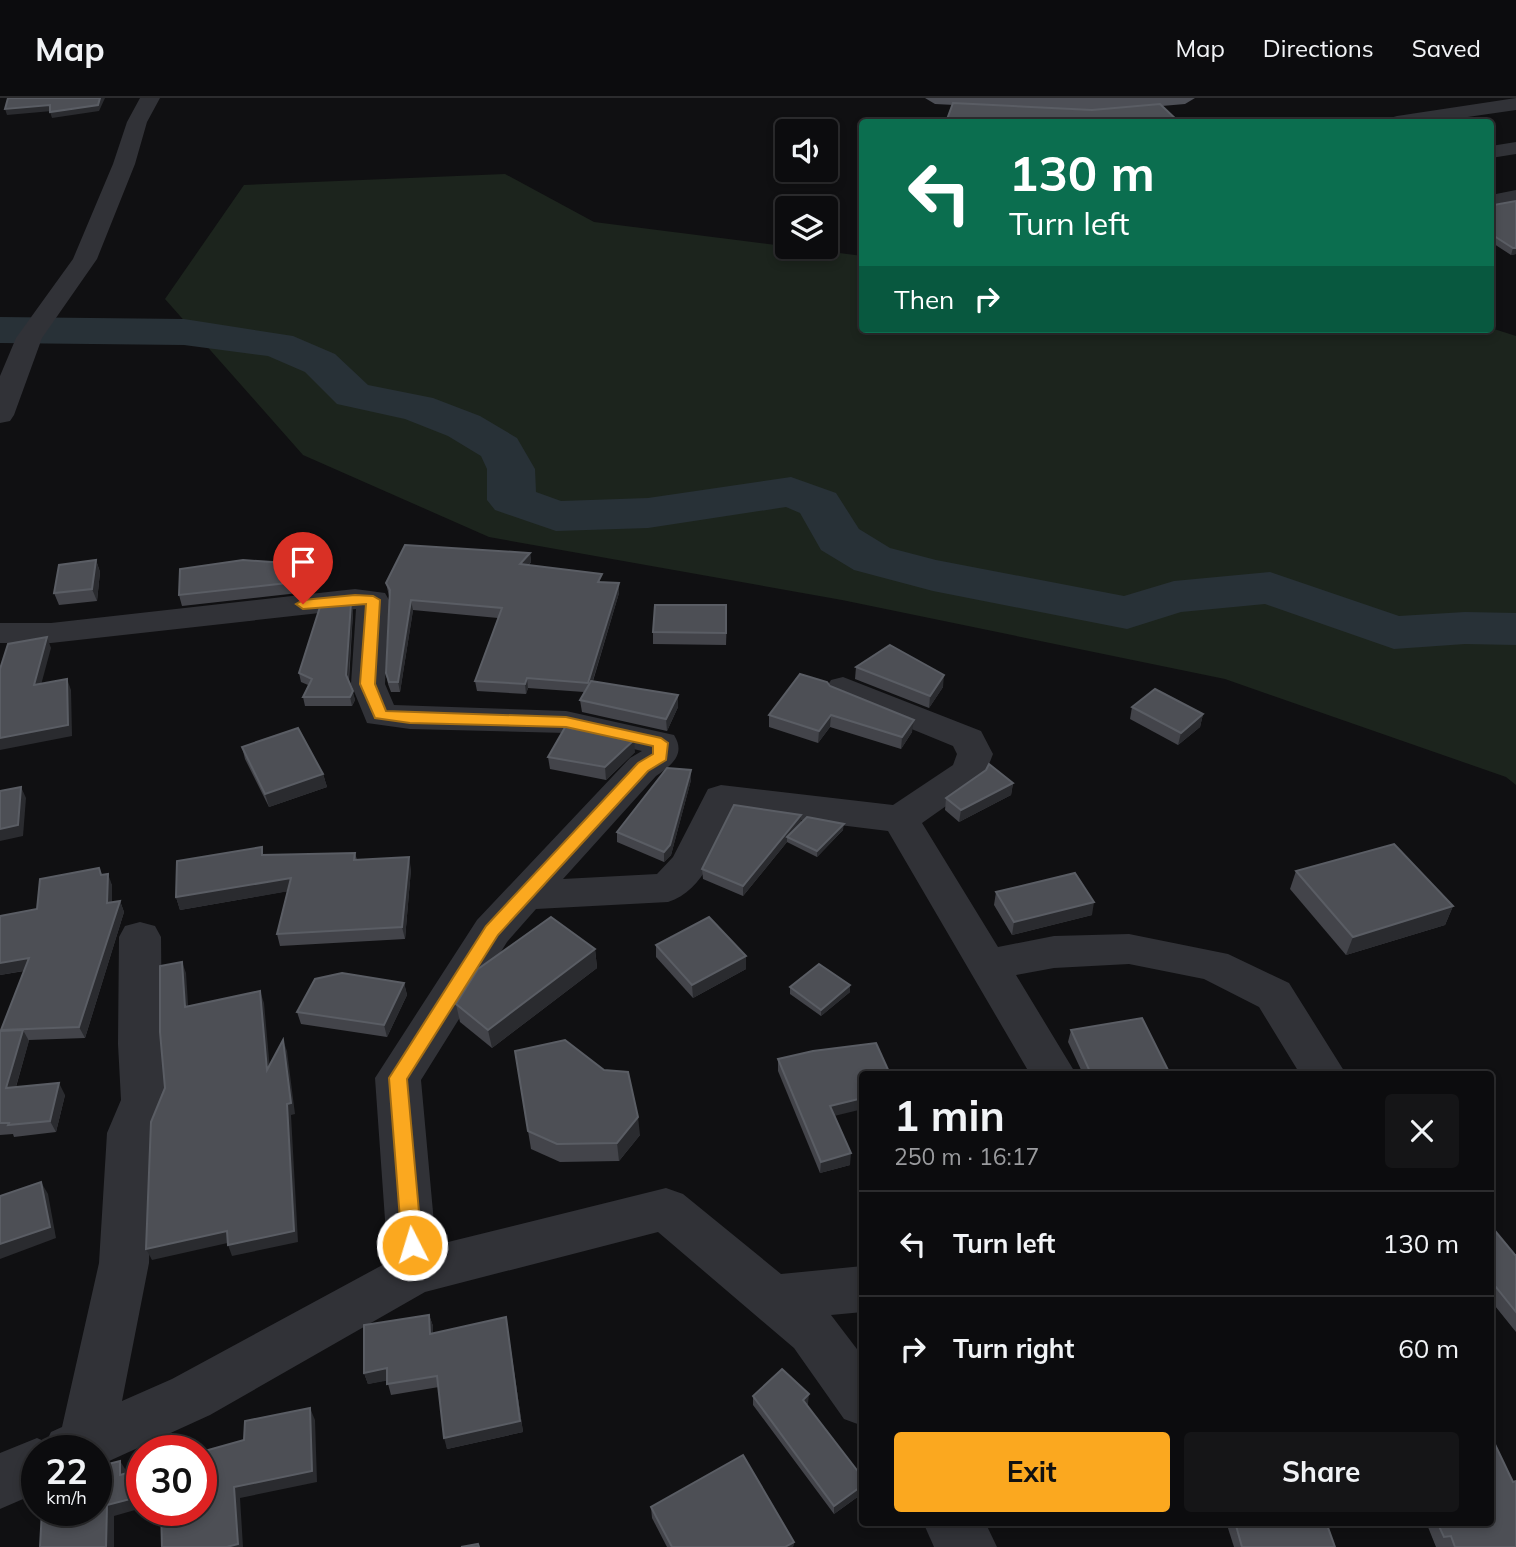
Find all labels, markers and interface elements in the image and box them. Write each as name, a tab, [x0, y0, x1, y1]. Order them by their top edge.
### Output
text: Map	[35, 28, 105, 69]
text: Map	[1175, 33, 1225, 63]
text: Directions	[1263, 33, 1374, 63]
text: Saved	[1412, 33, 1481, 63]
map controls	[775, 119, 838, 259]
button: sound	[775, 119, 838, 182]
text: 130 m	[1009, 142, 1155, 203]
icon: left	[894, 147, 985, 238]
button: layers	[775, 196, 838, 259]
text: Turn left	[1009, 203, 1129, 243]
icon: right	[968, 280, 1006, 318]
text: Then	[894, 283, 954, 316]
pin	[273, 532, 333, 604]
icon: arrive	[284, 543, 322, 581]
text: 1 min	[894, 1089, 1005, 1142]
button: close	[1385, 1094, 1459, 1168]
text: 250 m · 16:17	[894, 1142, 1039, 1171]
position arrow	[375, 1208, 449, 1282]
icon: left	[894, 1225, 932, 1263]
text: Turn left	[953, 1227, 1055, 1260]
text: 130 m	[1383, 1227, 1459, 1260]
icon: right	[894, 1330, 932, 1368]
text: Turn right	[953, 1332, 1074, 1365]
text: 60 m	[1398, 1332, 1459, 1365]
button: Exit	[894, 1432, 1170, 1512]
button: Share	[1184, 1432, 1459, 1512]
speed limit sign: 30	[126, 1435, 217, 1526]
text: 22	[45, 1449, 88, 1493]
text: km/h	[46, 1486, 87, 1509]

